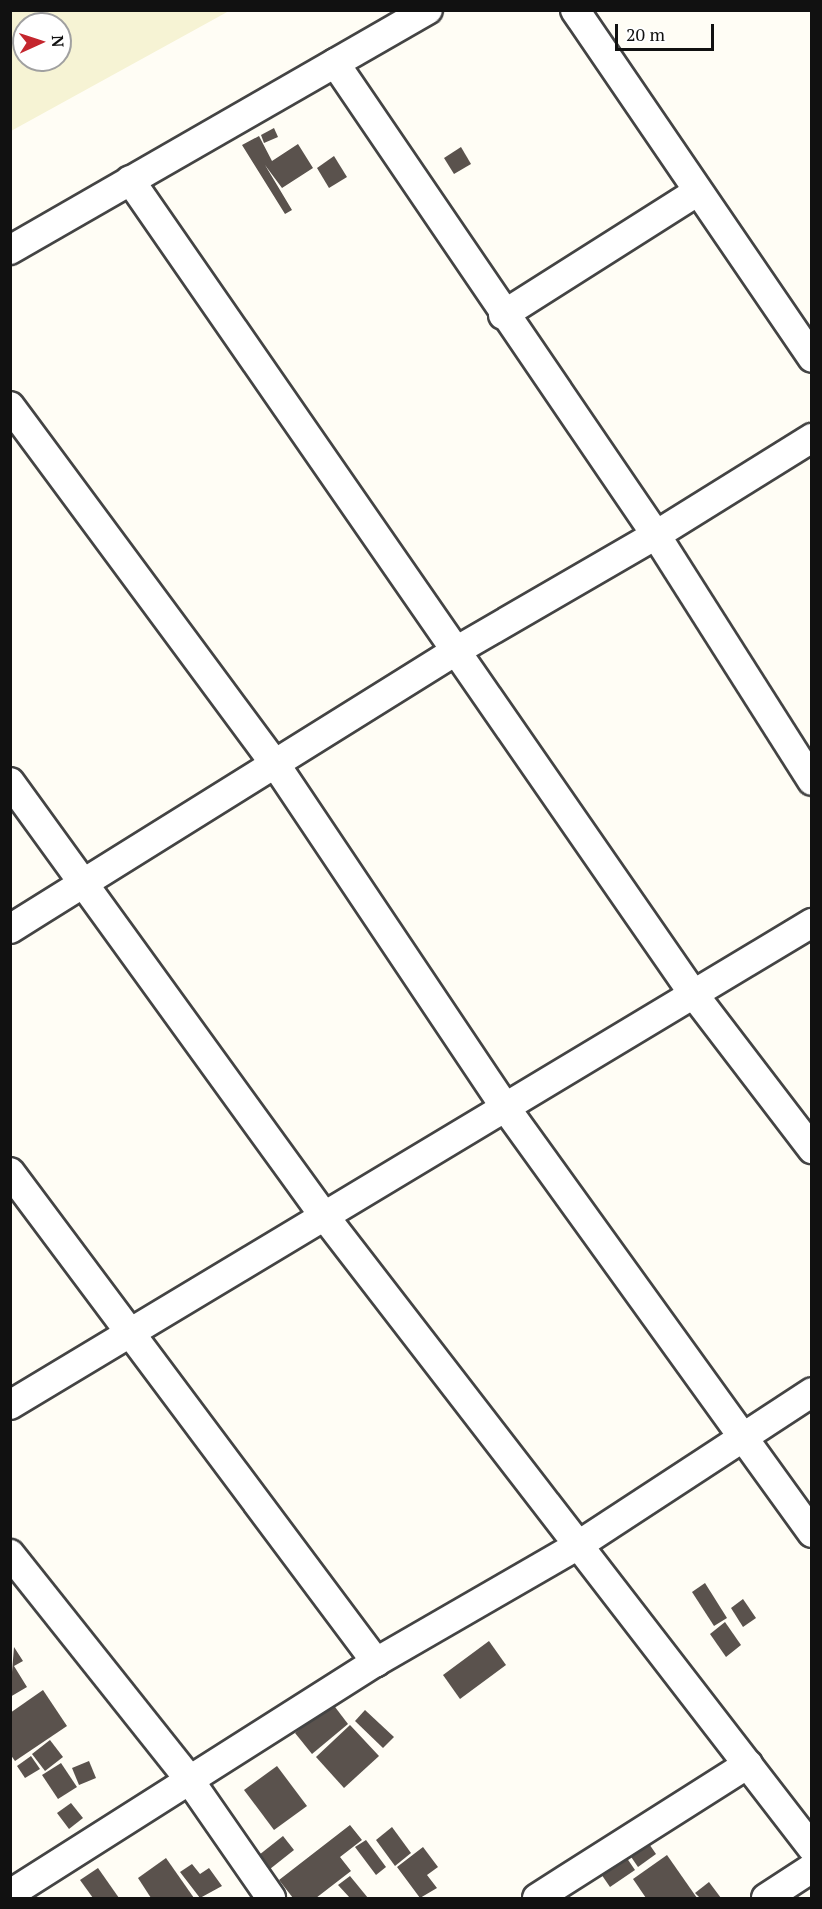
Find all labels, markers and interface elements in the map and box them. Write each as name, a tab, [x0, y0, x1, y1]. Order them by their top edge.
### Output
north arrow	[12, 12, 72, 72]
scale bar	[618, 12, 717, 50]
text: 20 m	[626, 22, 665, 46]
text: N	[47, 35, 69, 48]

